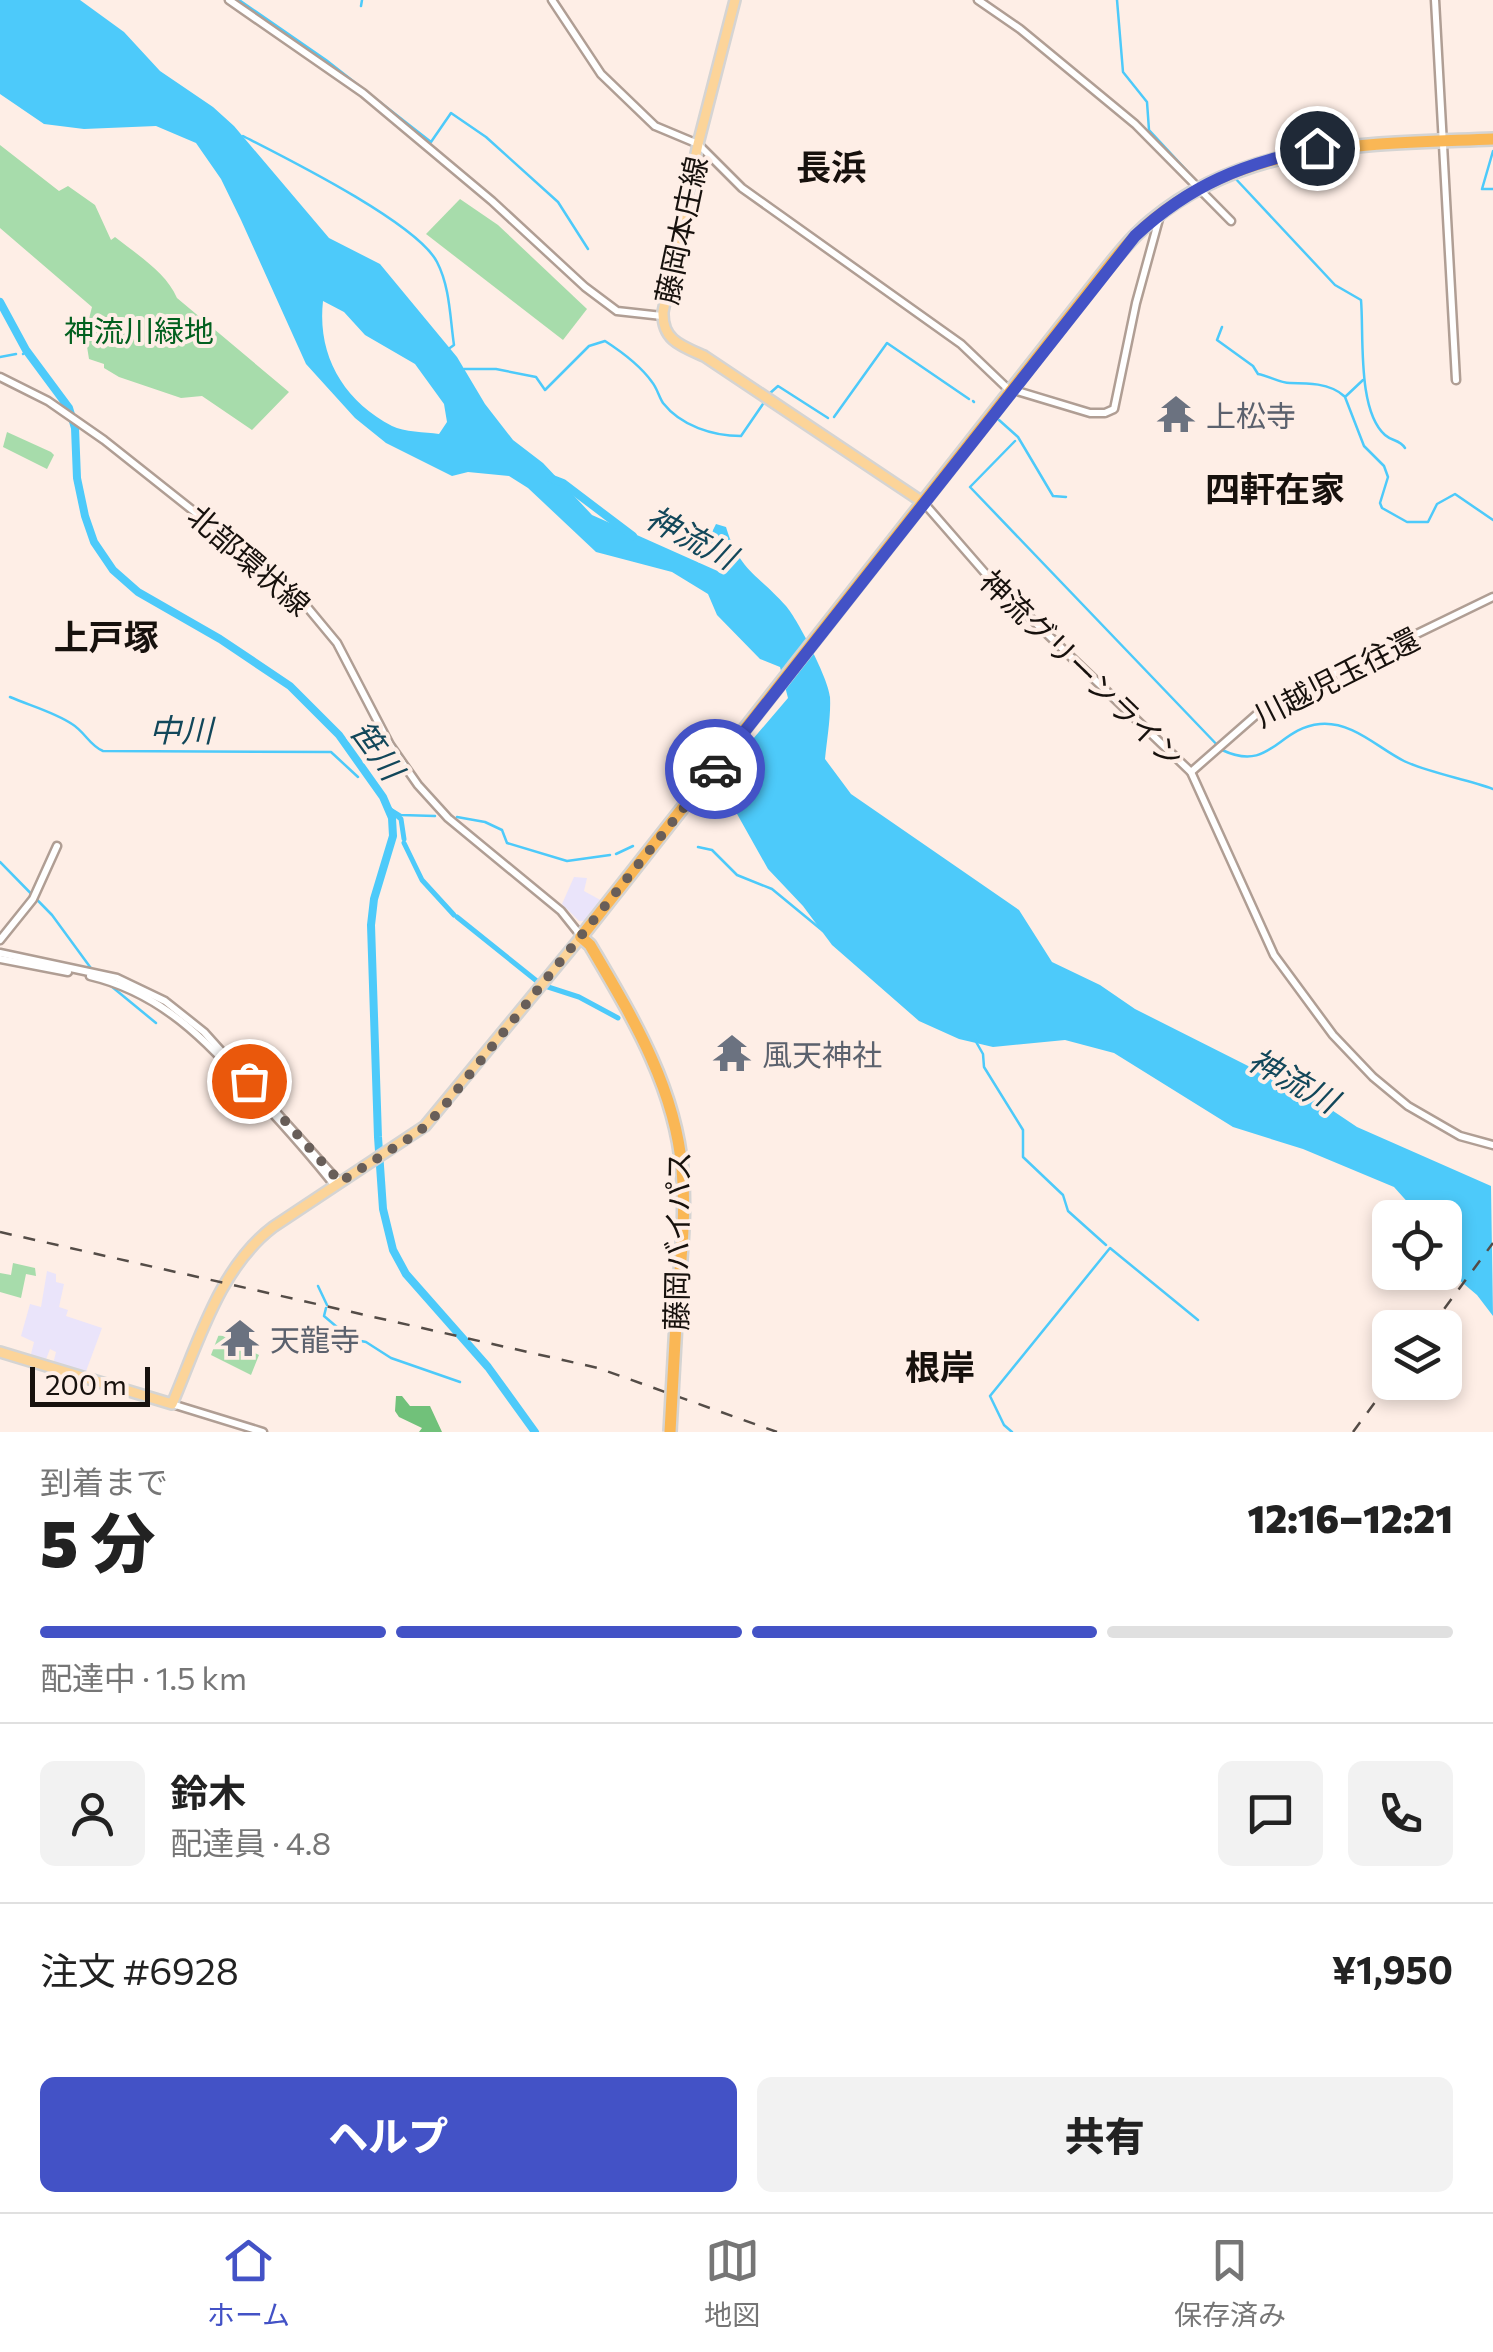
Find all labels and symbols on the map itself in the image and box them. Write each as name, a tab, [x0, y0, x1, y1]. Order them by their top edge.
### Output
pin	[1275, 106, 1360, 191]
district label: 長浜	[796, 144, 866, 187]
street label: 藤岡本庄線	[646, 153, 714, 307]
park label: 神流川緑地	[64, 311, 214, 348]
temple icon: 上松寺	[1155, 393, 1197, 435]
place label: 上松寺	[1206, 396, 1296, 433]
district label: 四軒在家	[1205, 466, 1345, 509]
street label: 北部環状線	[181, 496, 319, 622]
water label: 神流川	[640, 496, 746, 578]
street label: 神流グリーンライン	[974, 561, 1192, 775]
district label: 上戸塚	[53, 614, 159, 657]
street label: 川越児玉往還	[1247, 619, 1425, 733]
water label: 中川	[149, 709, 216, 749]
water label: 笹川	[343, 711, 415, 789]
courier	[665, 719, 765, 819]
temple icon: 風天神社	[711, 1032, 753, 1074]
place label: 風天神社	[762, 1035, 882, 1072]
water label: 神流川	[1242, 1038, 1348, 1121]
pin	[207, 1039, 292, 1124]
street label: 藤岡バイパス	[656, 1151, 696, 1331]
temple icon: 天龍寺	[219, 1317, 261, 1359]
place label: 天龍寺	[270, 1320, 360, 1357]
district label: 根岸	[905, 1344, 975, 1387]
scale bar	[30, 1362, 150, 1406]

